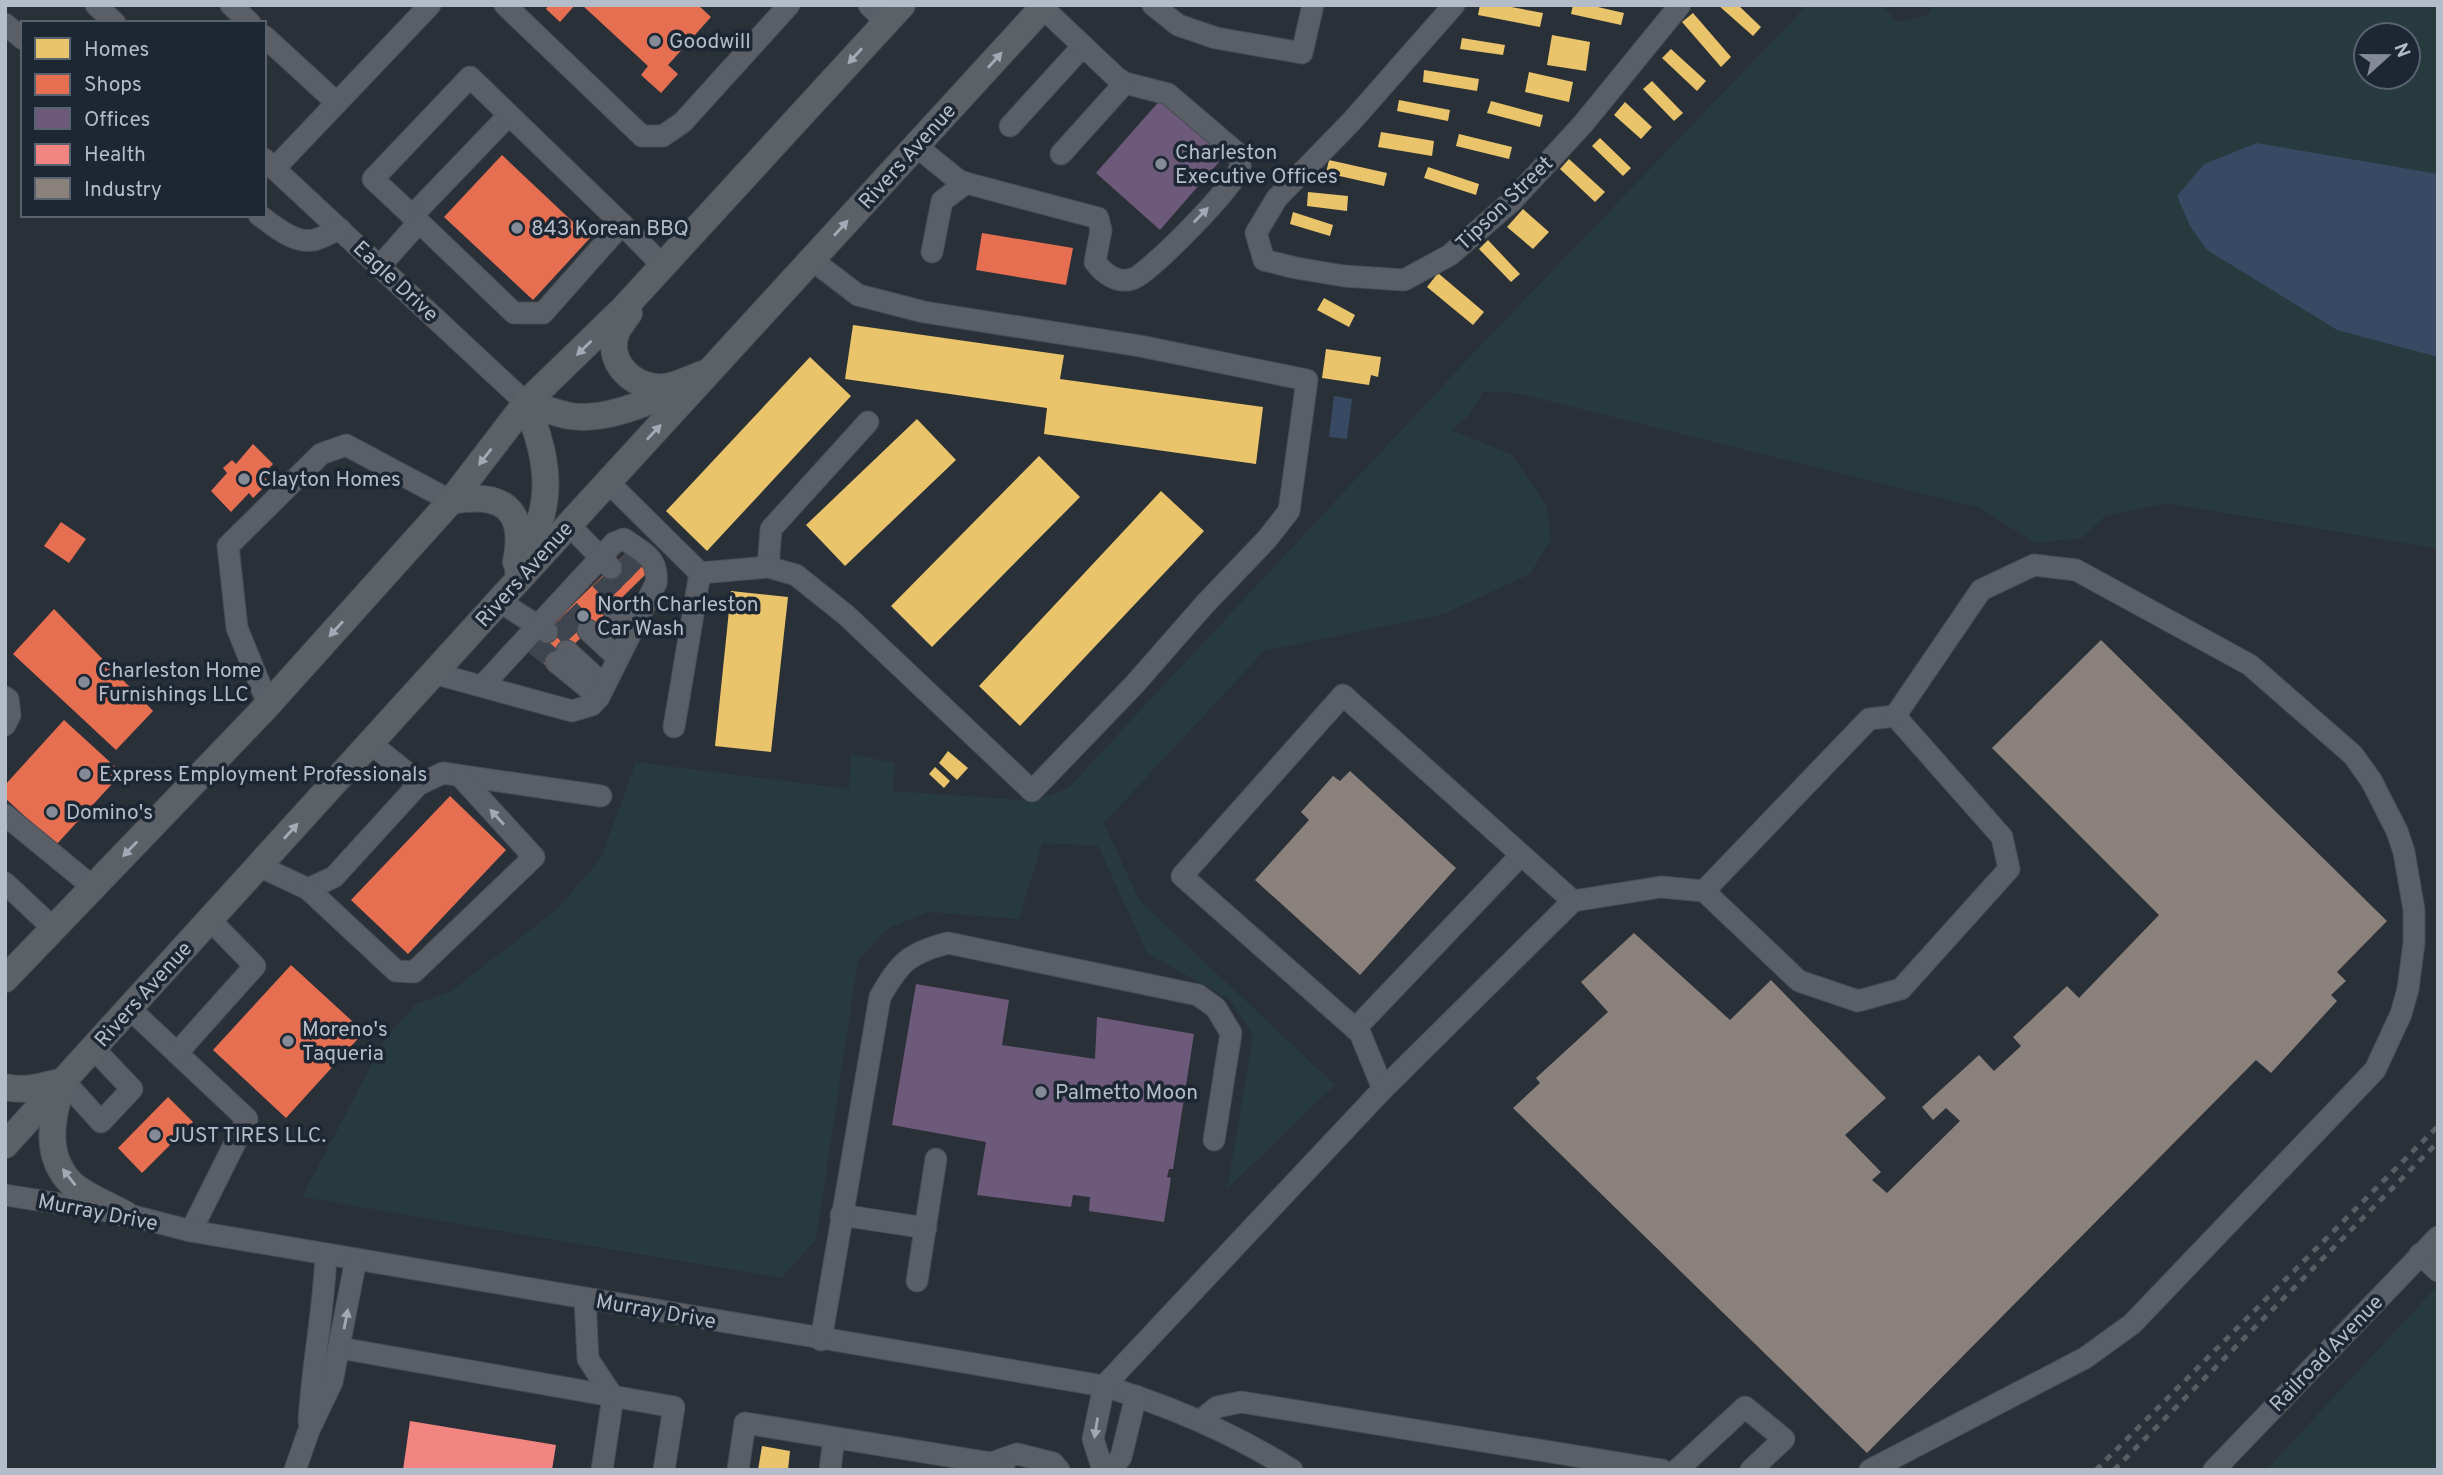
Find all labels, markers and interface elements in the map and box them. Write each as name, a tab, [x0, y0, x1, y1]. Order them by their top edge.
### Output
legend	[21, 21, 266, 217]
north arrow	[2352, 21, 2422, 91]
place label: Goodwill	[669, 29, 751, 56]
marker: Goodwill	[647, 33, 663, 49]
text: Homes	[84, 37, 149, 64]
text: N	[2387, 40, 2415, 61]
one-way arrow	[848, 47, 864, 64]
one-way arrow	[986, 52, 1002, 69]
text: Shops	[84, 72, 142, 99]
street label: Rivers Avenue	[853, 98, 963, 216]
text: Offices	[84, 107, 150, 134]
place label: Charleston Executive Offices	[1175, 140, 1338, 191]
text: Health	[84, 142, 146, 169]
street label: Tipson Street	[1451, 151, 1559, 257]
marker: Charleston Executive Offices	[1153, 156, 1169, 172]
text: Industry	[84, 177, 162, 204]
one-way arrow	[1193, 207, 1210, 224]
place label: 843 Korean BBQ	[531, 216, 689, 243]
one-way arrow	[833, 219, 849, 237]
marker: 843 Korean BBQ	[509, 220, 525, 236]
street label: Eagle Drive	[347, 236, 443, 329]
one-way arrow	[575, 339, 592, 356]
one-way arrow	[646, 423, 662, 441]
one-way arrow	[478, 448, 492, 466]
place label: Clayton Homes	[258, 467, 401, 494]
marker: Clayton Homes	[236, 471, 252, 487]
street label: Rivers Avenue	[470, 516, 580, 634]
place label: North Charleston Car Wash	[597, 592, 759, 643]
marker: North Charleston Car Wash	[575, 608, 591, 624]
one-way arrow	[328, 620, 344, 638]
place label: Charleston Home Furnishings LLC	[98, 658, 261, 709]
marker: Charleston Home Furnishings LLC	[76, 674, 92, 690]
place label: Express Employment Professionals	[99, 762, 427, 789]
marker: Express Employment Professionals	[77, 766, 93, 782]
place label: Domino's	[66, 800, 153, 827]
marker: Domino's	[44, 804, 60, 820]
one-way arrow	[489, 809, 505, 826]
one-way arrow	[282, 823, 298, 840]
one-way arrow	[122, 840, 138, 857]
street label: Rivers Avenue	[89, 936, 199, 1054]
place label: Moreno's Taqueria	[302, 1017, 388, 1068]
marker: Moreno's Taqueria	[280, 1033, 296, 1049]
place label: Palmetto Moon	[1055, 1080, 1198, 1107]
marker: Palmetto Moon	[1033, 1084, 1049, 1100]
place label: JUST TIRES LLC.	[169, 1123, 326, 1150]
marker: JUST TIRES LLC.	[147, 1127, 163, 1143]
one-way arrow	[61, 1169, 76, 1187]
street label: Murray Drive	[36, 1189, 160, 1238]
street label: Murray Drive	[594, 1289, 718, 1336]
street label: Railroad Avenue	[2264, 1290, 2390, 1418]
one-way arrow	[340, 1308, 351, 1330]
one-way arrow	[1090, 1417, 1101, 1439]

